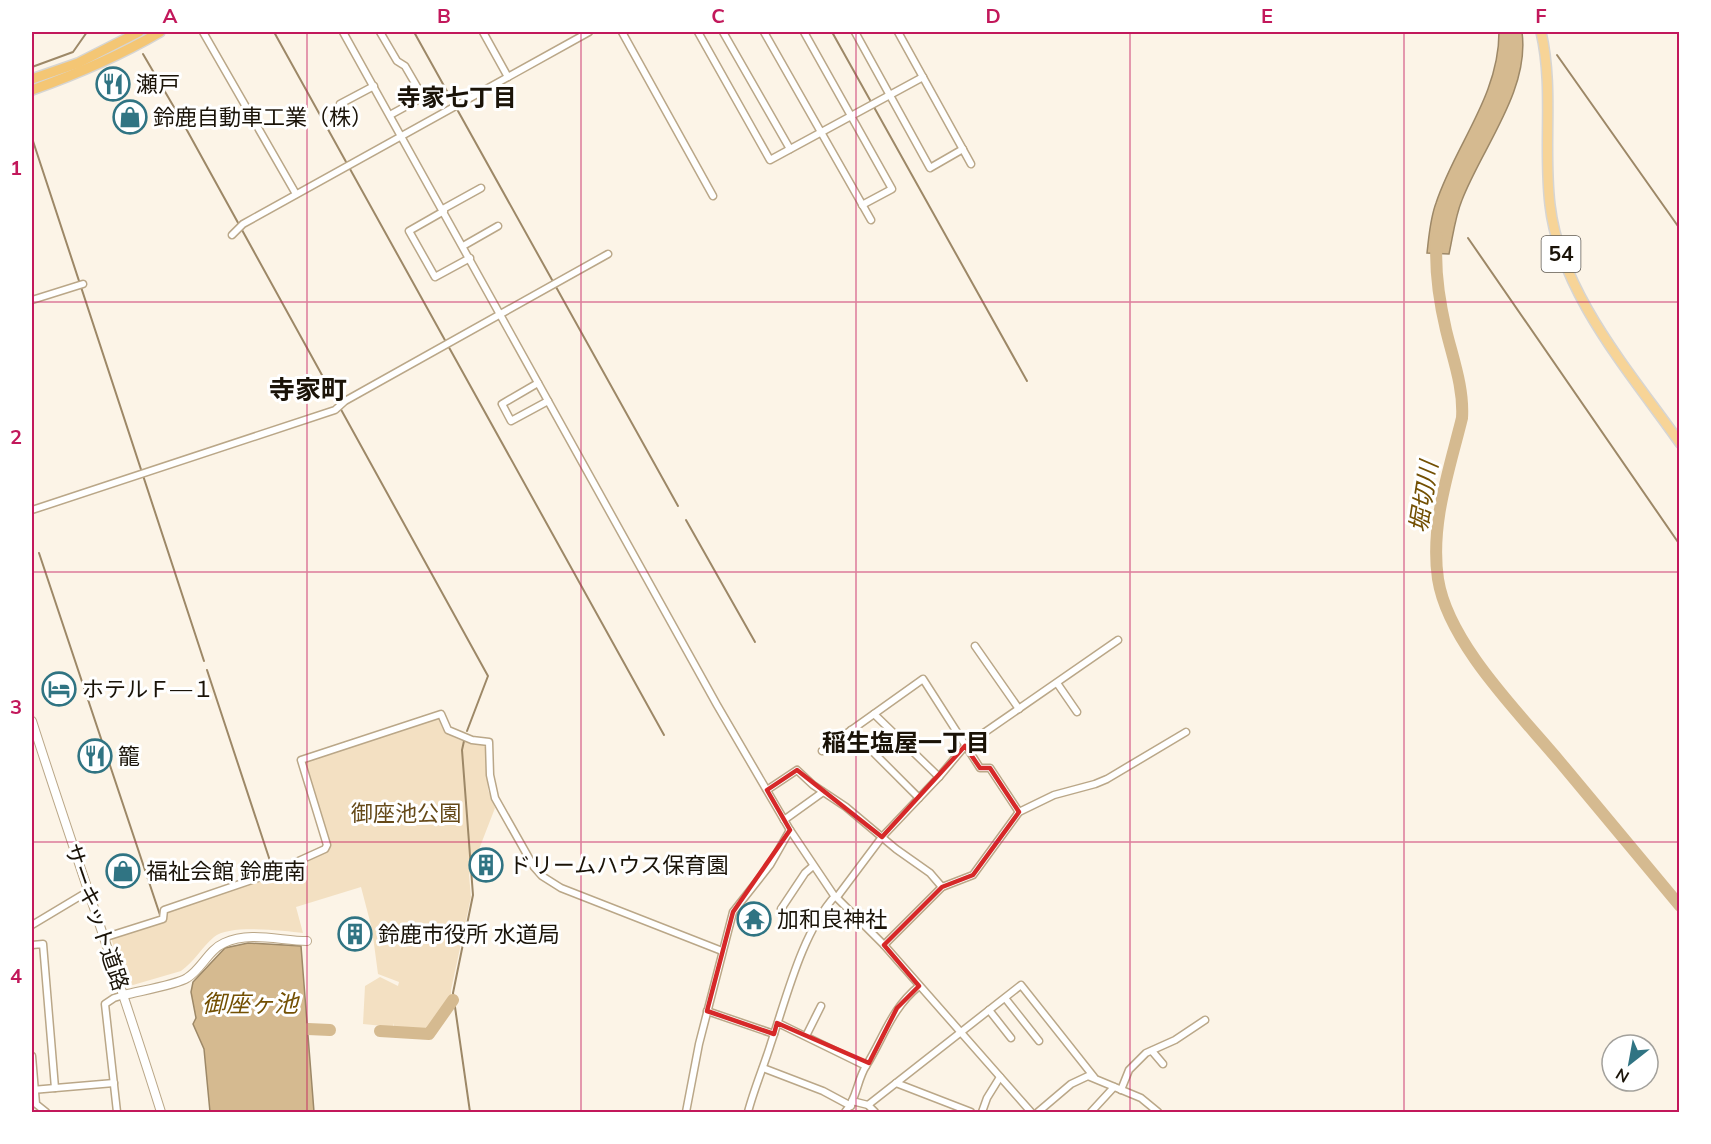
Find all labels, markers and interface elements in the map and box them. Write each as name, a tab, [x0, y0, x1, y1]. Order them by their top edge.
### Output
text: A	[163, 3, 178, 28]
text: B	[437, 3, 451, 28]
text: C	[711, 3, 725, 28]
text: D	[985, 3, 1001, 28]
text: E	[1261, 3, 1273, 28]
text: F	[1535, 3, 1547, 28]
restaurant icon: 瀬戸	[95, 66, 131, 102]
place label: 瀬戸	[136, 70, 180, 98]
district label: 寺家七丁目	[397, 82, 517, 112]
shop icon: 鈴鹿自動車工業（株）	[112, 99, 148, 135]
place label: 鈴鹿自動車工業（株）	[153, 103, 373, 131]
text: 1	[10, 155, 22, 180]
road number: 54	[1542, 236, 1580, 272]
district label: 寺家町	[269, 373, 347, 406]
text: 2	[10, 424, 22, 449]
water label: 堀切川	[1403, 456, 1444, 535]
hotel icon: ホテルＦ―１	[41, 671, 77, 707]
place label: ホテルＦ―１	[82, 675, 214, 703]
text: 3	[10, 694, 22, 719]
district label: 稲生塩屋一丁目	[822, 727, 990, 757]
restaurant icon: 籠	[77, 738, 113, 774]
place label: 籠	[118, 742, 140, 770]
park label: 御座池公園	[351, 799, 461, 827]
street label: サーキット道路	[59, 840, 135, 994]
building icon: ドリームハウス保育園	[468, 847, 504, 883]
place label: ドリームハウス保育園	[509, 851, 728, 879]
shop icon: 福祉会館 鈴鹿南	[105, 853, 141, 889]
place label: 福祉会館 鈴鹿南	[146, 857, 306, 885]
temple icon: 加和良神社	[736, 901, 772, 937]
place label: 加和良神社	[777, 905, 887, 933]
building icon: 鈴鹿市役所 水道局	[337, 916, 373, 952]
place label: 鈴鹿市役所 水道局	[378, 920, 560, 948]
text: 4	[10, 963, 22, 988]
water label: 御座ヶ池	[202, 988, 300, 1018]
north arrow	[1600, 1033, 1660, 1093]
text: N	[1612, 1064, 1633, 1088]

